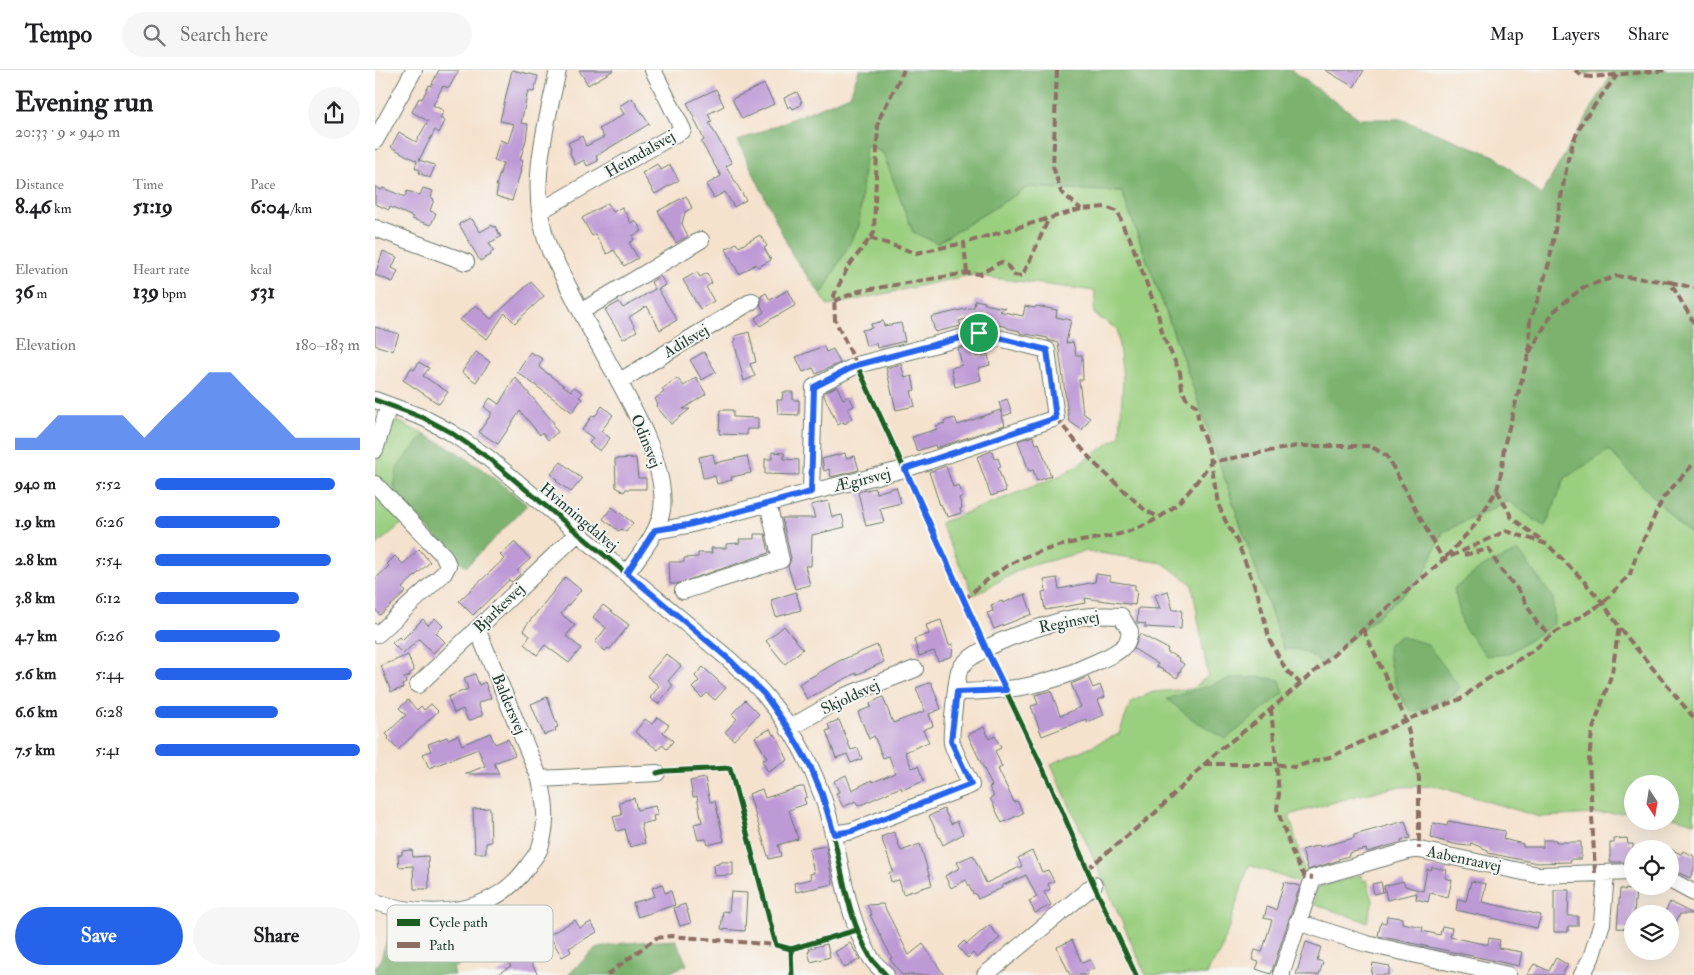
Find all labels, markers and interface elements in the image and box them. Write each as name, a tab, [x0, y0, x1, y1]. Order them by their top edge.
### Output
search box	[122, 12, 472, 57]
text: Tempo	[25, 19, 92, 50]
icon: search	[140, 21, 168, 49]
text: Search here	[180, 23, 268, 47]
text: Map	[1490, 23, 1524, 46]
text: Layers	[1552, 23, 1600, 46]
text: Share	[1628, 23, 1669, 46]
text: Evening run	[15, 85, 153, 120]
button: share	[308, 87, 360, 139]
text: 20:33 · 9 × 940 m	[15, 122, 120, 142]
street label: Heimdalsvej	[601, 126, 679, 182]
text: Distance	[15, 176, 64, 193]
text: Time	[133, 176, 163, 193]
text: Pace	[250, 176, 275, 193]
text: 8.46	[15, 193, 51, 220]
text: 51:19	[133, 193, 173, 220]
text: 6:04	[250, 193, 288, 220]
text: km	[51, 200, 72, 217]
text: /km	[288, 200, 312, 217]
text: Elevation	[15, 261, 68, 278]
text: Heart rate	[133, 261, 190, 278]
text: kcal	[250, 261, 272, 278]
text: 36	[15, 278, 34, 305]
text: 139	[133, 278, 159, 305]
text: 531	[250, 278, 275, 305]
text: m	[34, 285, 47, 302]
text: bpm	[159, 285, 187, 302]
pin	[958, 312, 1000, 354]
icon: arrive	[965, 319, 993, 347]
street label: Adilsvej	[659, 320, 712, 363]
text: Elevation	[15, 335, 76, 355]
text: 180–183 m	[295, 335, 360, 355]
street label: Odinsvej	[626, 411, 666, 471]
street label: Ægirsvej	[830, 463, 893, 497]
text: 940 m	[15, 474, 56, 494]
text: 5:52	[95, 474, 121, 494]
street label: Hvinningdalvej	[536, 478, 622, 556]
text: 1.9 km	[15, 512, 55, 532]
text: 6:26	[95, 512, 123, 532]
text: 2.8 km	[15, 550, 57, 570]
text: 5:54	[95, 550, 121, 570]
street label: Bjarkesvej	[469, 579, 529, 637]
text: 3.8 km	[15, 588, 55, 608]
text: 6:12	[95, 588, 121, 608]
street label: Reginsvej	[1037, 606, 1101, 638]
text: 4.7 km	[15, 626, 57, 646]
text: 6:26	[95, 626, 123, 646]
text: 5.6 km	[15, 664, 56, 684]
text: 5:44	[95, 664, 123, 684]
street label: Baldersvej	[487, 671, 531, 737]
street label: Skjoldsvej	[818, 675, 882, 719]
text: 6.6 km	[15, 702, 58, 722]
text: 6:28	[95, 702, 123, 722]
text: 7.5 km	[15, 740, 55, 760]
text: 5:41	[95, 740, 120, 760]
north arrow	[1624, 775, 1679, 830]
map controls	[1624, 775, 1679, 960]
button: locate	[1624, 840, 1679, 895]
street label: Aabenraavej	[1424, 841, 1503, 877]
legend	[387, 905, 553, 962]
button: layers	[1624, 905, 1679, 960]
button: Save	[15, 907, 183, 965]
button: Share	[193, 907, 360, 965]
text: Cycle path	[429, 914, 489, 932]
text: Path	[429, 937, 455, 954]

